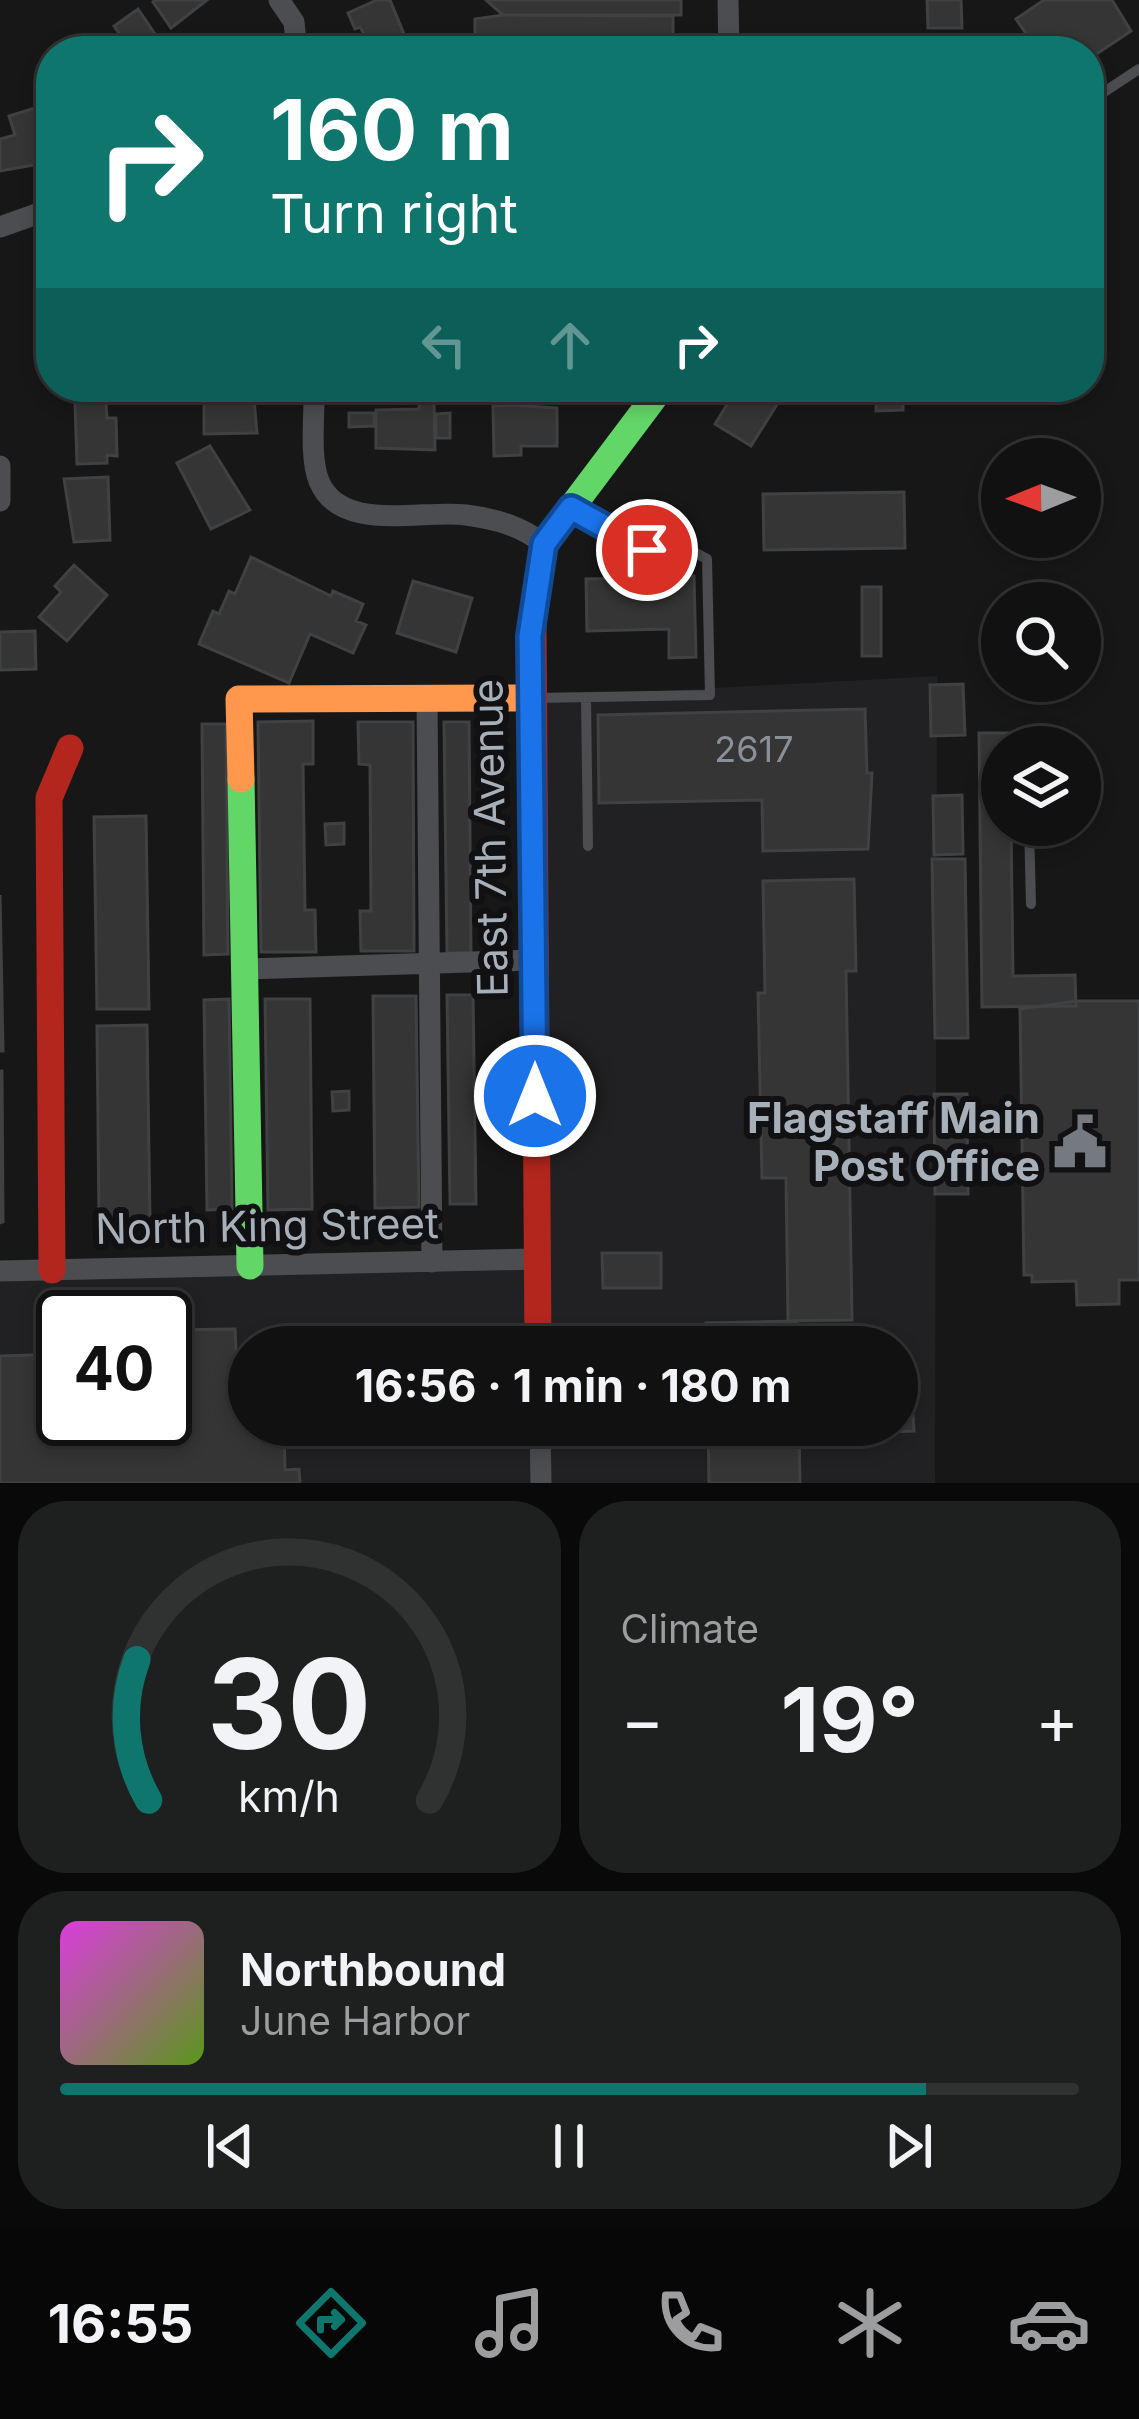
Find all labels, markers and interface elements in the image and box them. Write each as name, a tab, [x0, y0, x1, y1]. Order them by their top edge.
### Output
text: 160 m	[270, 79, 514, 180]
icon: right	[72, 84, 228, 240]
text: Turn right	[270, 181, 518, 246]
icon: left	[411, 312, 477, 378]
icon: ahead	[537, 312, 603, 378]
icon: right	[663, 312, 729, 378]
north arrow	[981, 438, 1101, 558]
map controls	[981, 438, 1101, 846]
pin	[596, 499, 698, 601]
icon: arrive	[614, 517, 680, 583]
button: search	[981, 582, 1101, 702]
street label: East 7th Avenue	[461, 678, 518, 998]
button: layers	[981, 726, 1101, 846]
house number: 2617	[714, 727, 794, 771]
position arrow	[472, 1033, 598, 1159]
place label: Flagstaff Main Post Office	[747, 1092, 1040, 1191]
public building icon: Flagstaff Main Post Office	[1051, 1113, 1109, 1171]
street label: North King Street	[95, 1197, 439, 1254]
speed limit sign: 40	[36, 1290, 192, 1446]
text: 16:56 · 1 min · 180 m	[355, 1358, 791, 1413]
text: Climate	[621, 1605, 759, 1652]
text: 30	[207, 1628, 372, 1779]
text: 19°	[780, 1665, 919, 1774]
text: −	[621, 1680, 664, 1760]
text: +	[1035, 1680, 1079, 1760]
text: km/h	[238, 1770, 340, 1822]
text: Northbound	[240, 1942, 506, 1997]
text: June Harbor	[240, 1997, 470, 2044]
icon: previous	[197, 2113, 263, 2179]
icon: pause	[536, 2113, 602, 2179]
icon: next	[876, 2113, 942, 2179]
icon: directions	[289, 2281, 373, 2365]
icon: music	[468, 2281, 552, 2365]
icon: phone	[648, 2281, 732, 2365]
icon: climate	[828, 2281, 912, 2365]
icon: car	[1007, 2281, 1091, 2365]
text: 16:55	[48, 2291, 193, 2356]

